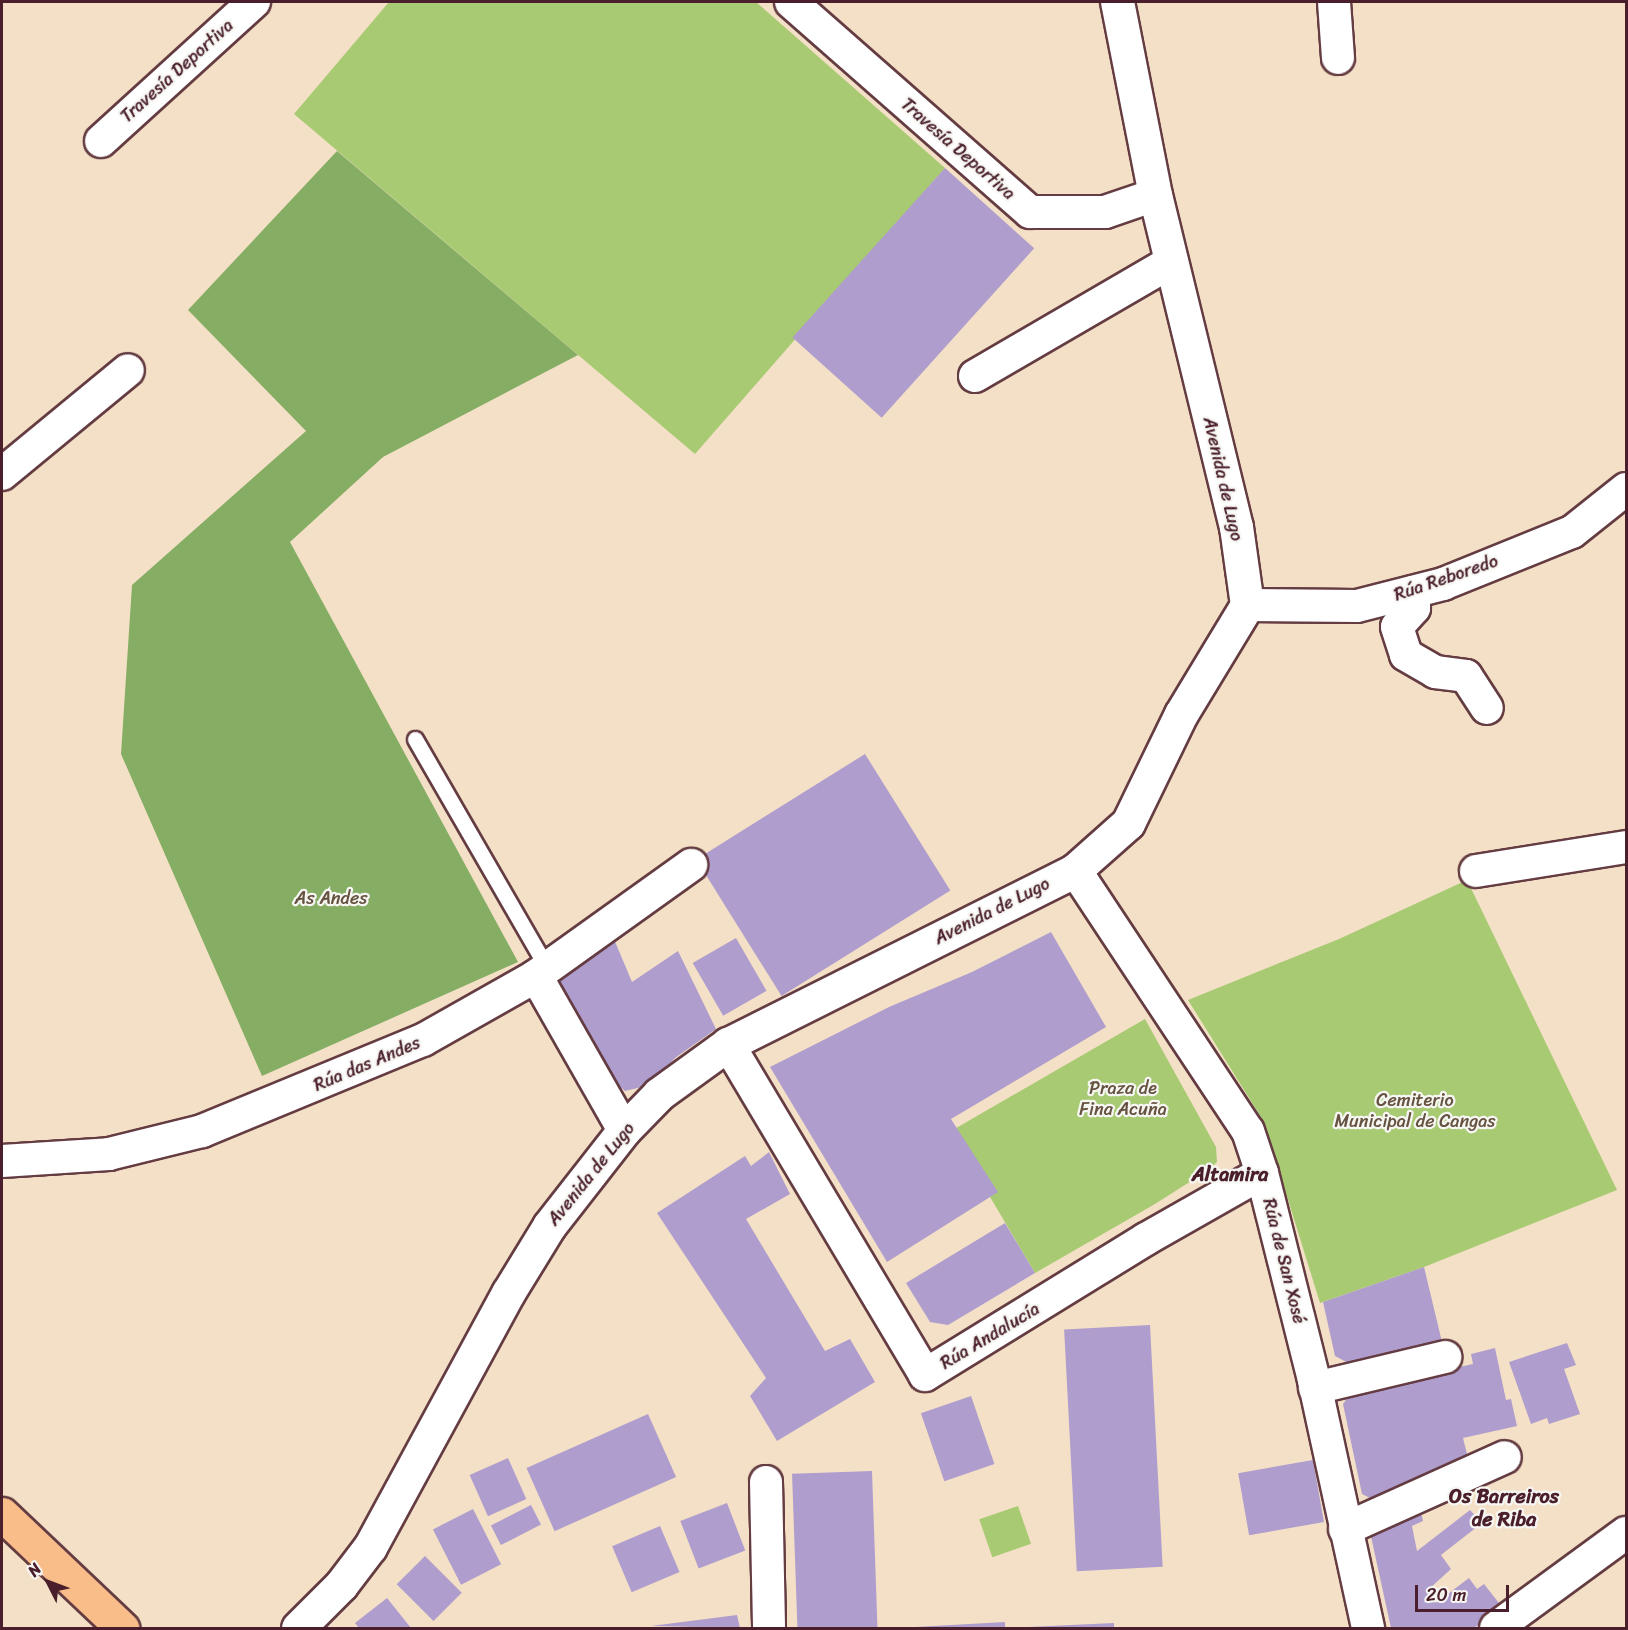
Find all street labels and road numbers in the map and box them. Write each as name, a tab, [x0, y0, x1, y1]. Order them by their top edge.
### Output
street label: Travesía Deportiva	[116, 15, 238, 127]
street label: Travesía Deportiva	[897, 94, 1019, 204]
street label: Avenida de Lugo	[1198, 415, 1248, 543]
street label: Rúa Reboredo	[1391, 550, 1501, 606]
street label: Avenida de Lugo	[931, 873, 1053, 949]
street label: Rúa das Andes	[311, 1032, 423, 1096]
street label: Avenida de Lugo	[543, 1118, 639, 1230]
street label: Rúa de San Xosé	[1258, 1196, 1310, 1326]
street label: Rúa Andalucía	[936, 1298, 1044, 1374]

